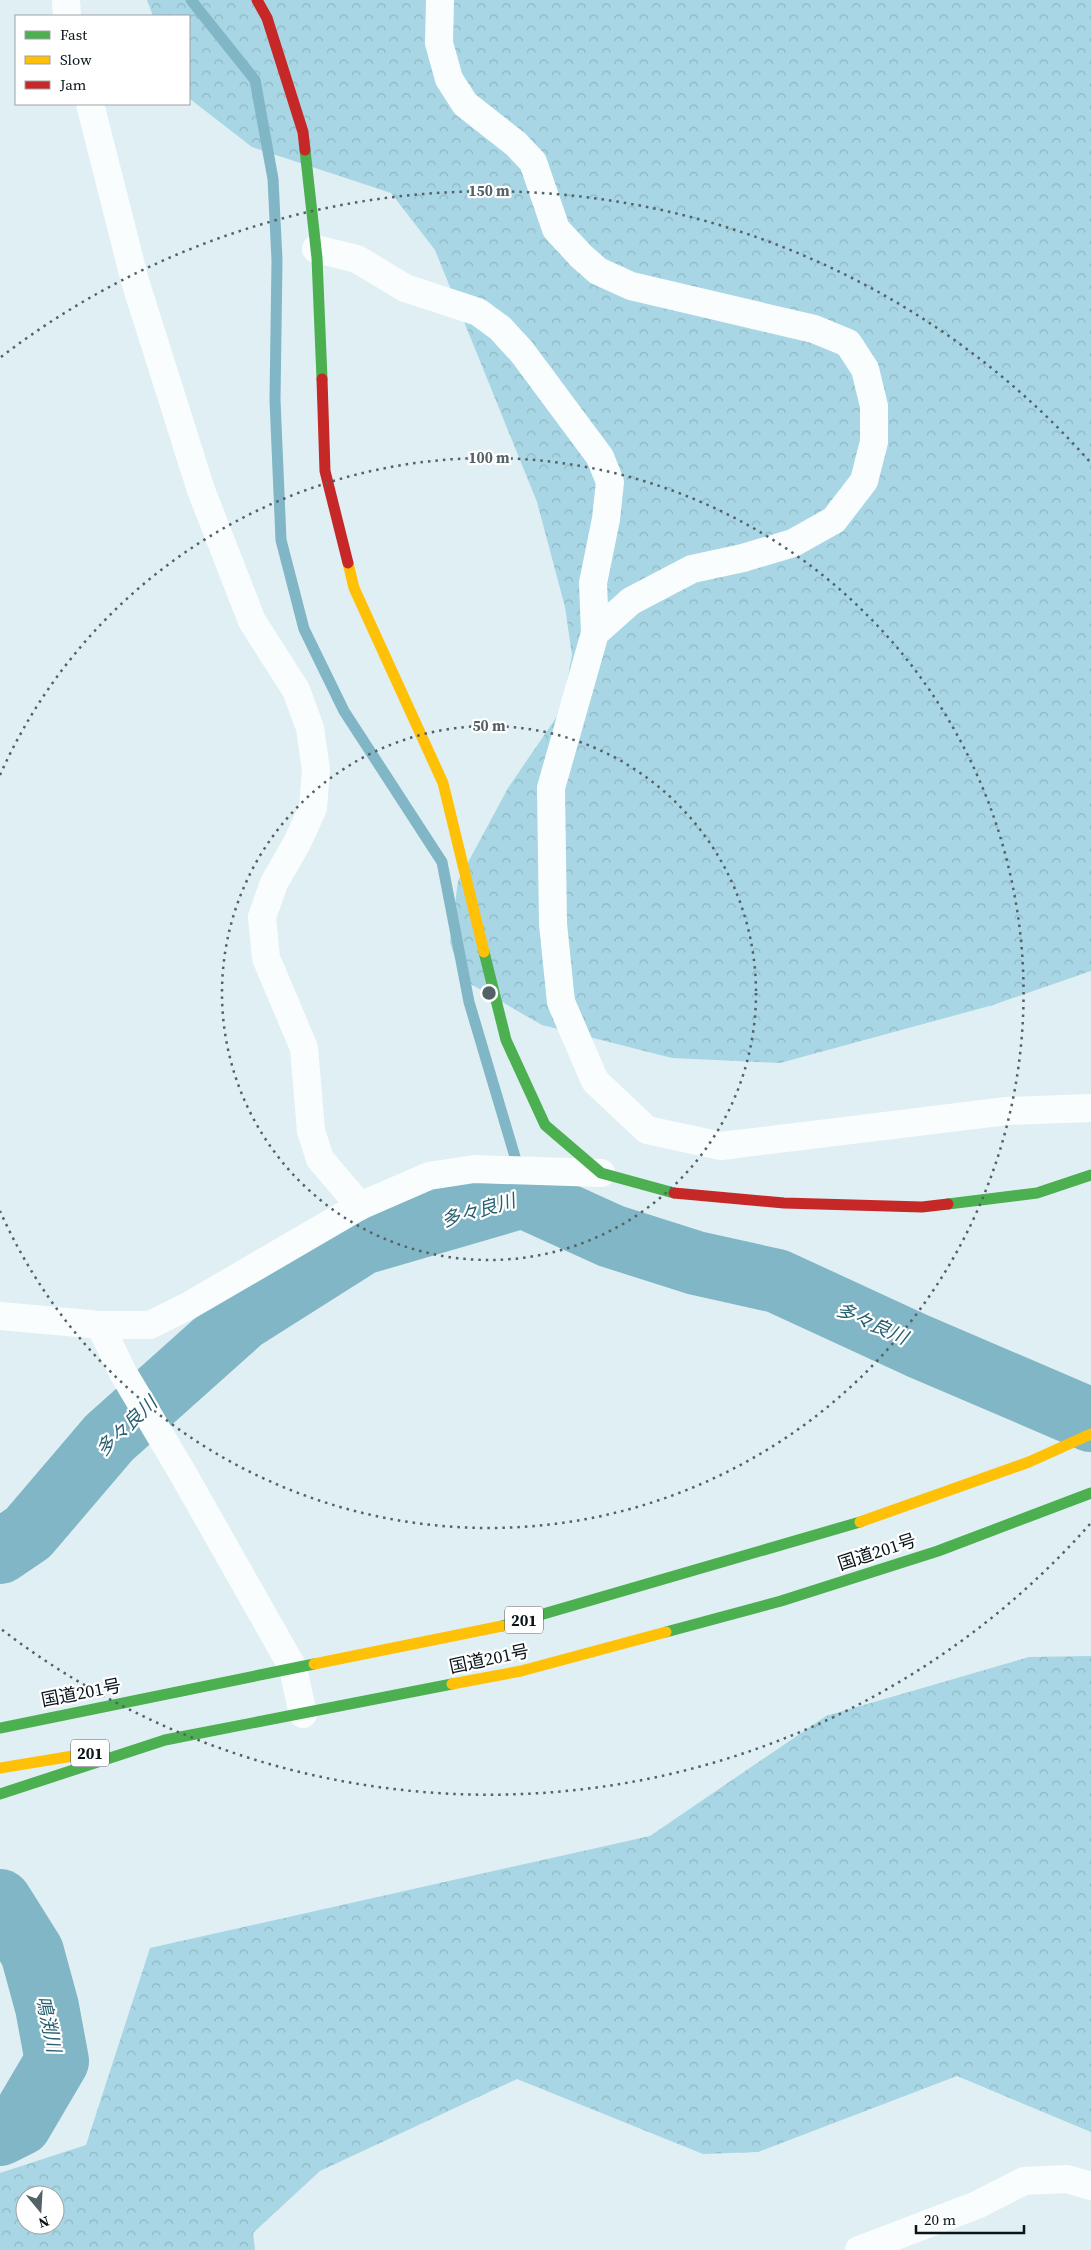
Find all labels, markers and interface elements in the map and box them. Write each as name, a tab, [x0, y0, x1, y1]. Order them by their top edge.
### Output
legend	[15, 15, 190, 105]
text: Fast	[60, 24, 87, 45]
text: Slow	[60, 49, 92, 70]
text: Jam	[59, 74, 87, 95]
text: 150 m	[468, 180, 510, 201]
text: 100 m	[468, 447, 510, 468]
text: 50 m	[472, 715, 506, 736]
centre of rings	[480, 984, 498, 1002]
water label: 多々良川	[438, 1186, 520, 1233]
water label: 多々良川	[832, 1296, 914, 1351]
water label: 多々良川	[90, 1389, 164, 1462]
street label: 国道201号	[834, 1527, 919, 1576]
road number: 201	[505, 1606, 543, 1634]
street label: 国道201号	[447, 1638, 531, 1679]
street label: 国道201号	[39, 1673, 123, 1713]
road number: 201	[71, 1740, 109, 1766]
water label: 鳴渕川	[30, 1993, 68, 2057]
north arrow	[15, 2185, 65, 2235]
scale bar	[916, 2202, 1024, 2234]
text: 20 m	[924, 2209, 956, 2230]
text: N	[36, 2211, 52, 2233]

